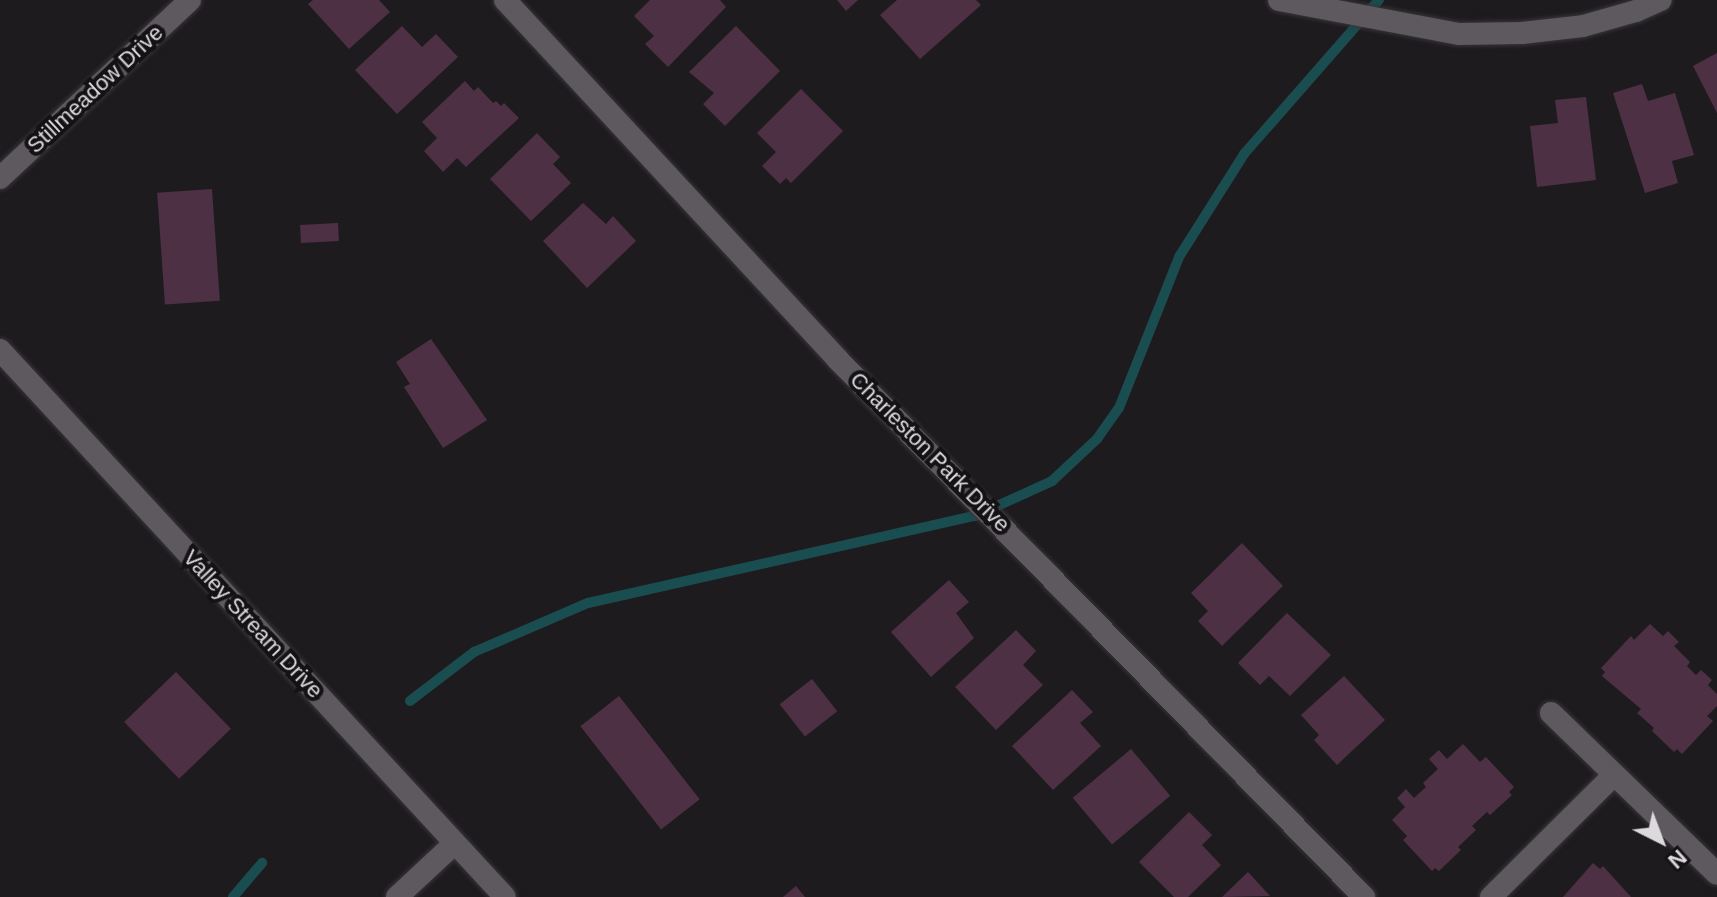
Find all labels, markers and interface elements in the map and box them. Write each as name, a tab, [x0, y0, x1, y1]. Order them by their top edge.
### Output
street label: Stillmeadow Drive	[22, 19, 168, 159]
street label: Charleston Park Drive	[845, 367, 1015, 537]
street label: Valley Stream Drive	[178, 545, 328, 703]
north arrow	[1621, 801, 1701, 881]
text: N	[1663, 845, 1692, 874]

